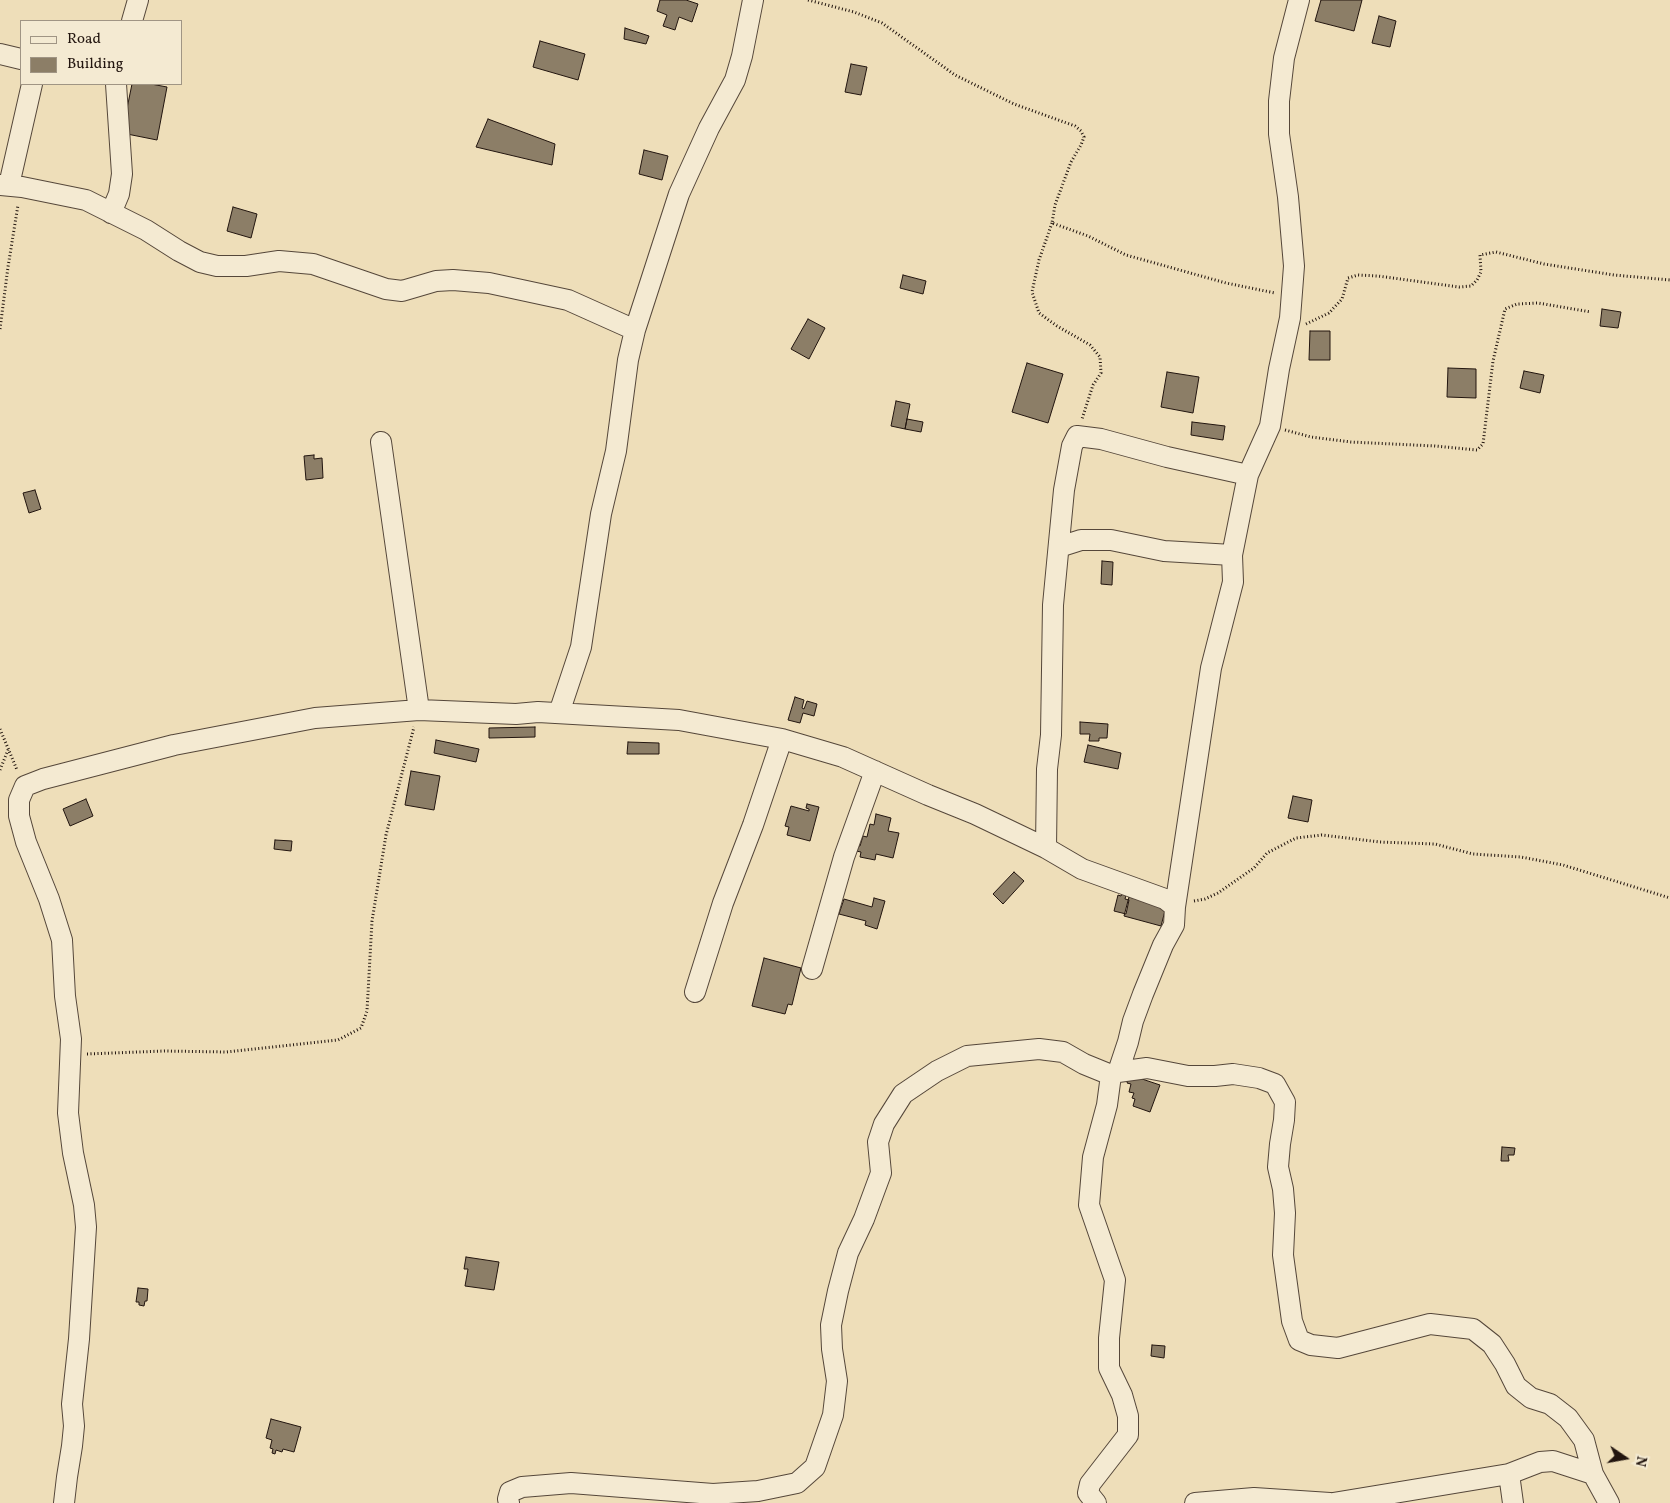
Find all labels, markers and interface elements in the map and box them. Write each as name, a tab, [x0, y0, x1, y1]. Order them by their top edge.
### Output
legend	[20, 20, 182, 85]
text: Road	[67, 29, 101, 50]
text: Building	[67, 54, 123, 75]
north arrow	[1600, 1433, 1650, 1483]
text: N	[1630, 1454, 1651, 1468]

